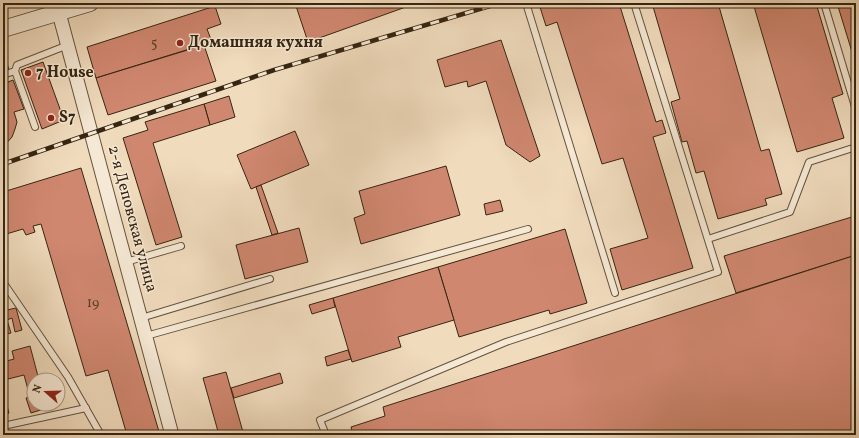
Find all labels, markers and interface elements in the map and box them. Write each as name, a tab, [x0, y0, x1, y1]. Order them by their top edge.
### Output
place label: Домашняя кухня	[188, 32, 323, 54]
house number: 5	[151, 34, 157, 53]
marker: Домашняя кухня	[175, 38, 185, 48]
place label: 7 House	[36, 62, 94, 84]
marker: 7 House	[23, 68, 33, 78]
place label: S7	[59, 107, 76, 129]
marker: S7	[46, 113, 56, 123]
street label: 2-я Деповская улица	[102, 143, 162, 295]
house number: 19	[87, 294, 99, 313]
north arrow	[26, 372, 66, 412]
text: N	[30, 383, 46, 395]

